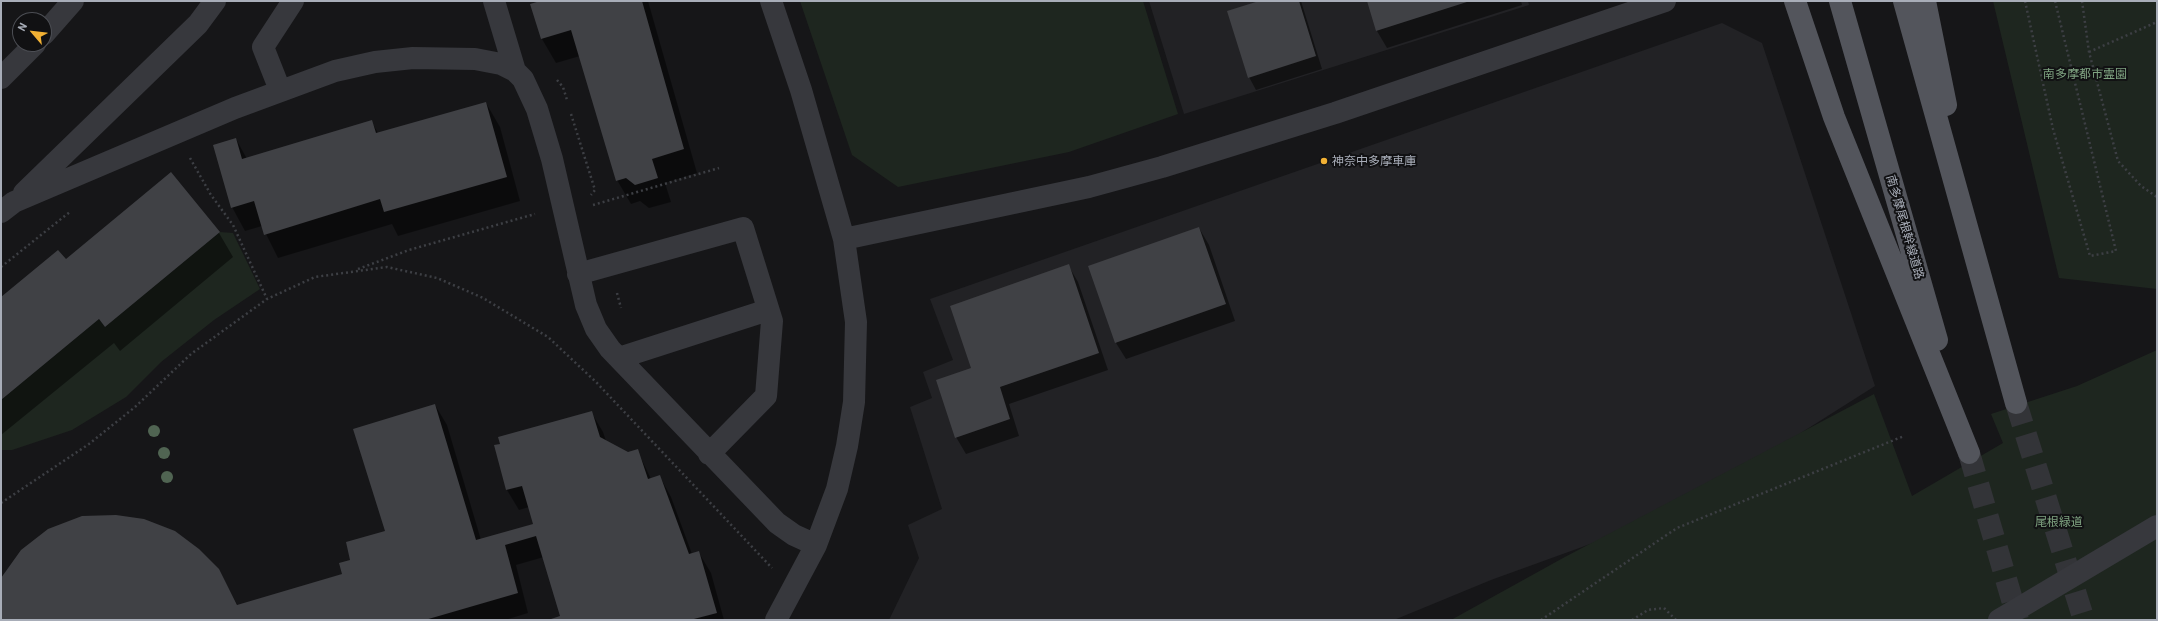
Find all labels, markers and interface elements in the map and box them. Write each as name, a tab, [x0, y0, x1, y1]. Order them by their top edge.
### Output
north arrow	[12, 12, 52, 52]
text: N	[14, 20, 29, 33]
park label: 南多摩都市霊園	[2043, 67, 2127, 81]
place label: 神奈中多摩車庫	[1332, 154, 1416, 168]
marker: 神奈中多摩車庫	[1319, 156, 1329, 166]
street label: 南多摩尾根幹線道路	[1883, 173, 1927, 281]
park label: 尾根緑道	[2035, 515, 2083, 529]

